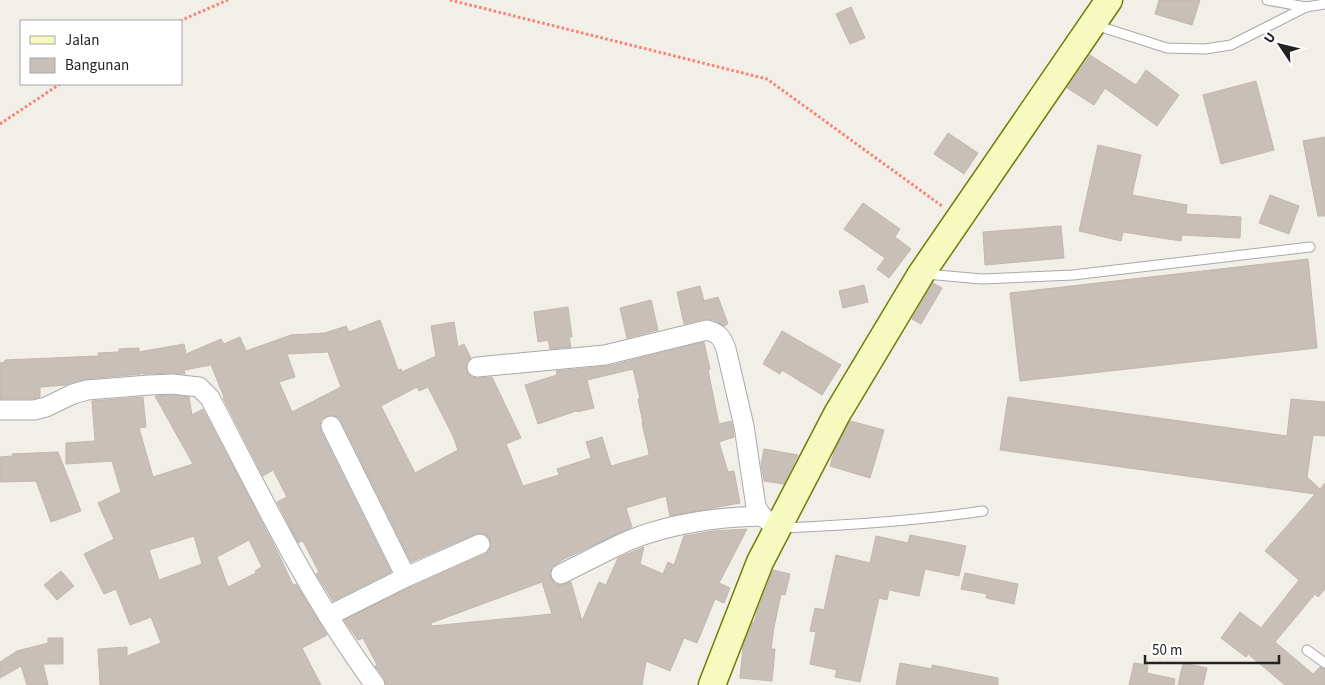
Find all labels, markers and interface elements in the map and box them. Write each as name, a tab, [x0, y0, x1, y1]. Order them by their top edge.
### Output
legend	[20, 20, 182, 85]
north arrow	[1255, 20, 1305, 70]
text: U	[1259, 29, 1281, 48]
text: Jalan	[65, 30, 99, 51]
text: Bangunan	[65, 55, 129, 76]
scale bar	[1145, 632, 1279, 664]
text: 50 m	[1152, 640, 1182, 661]

